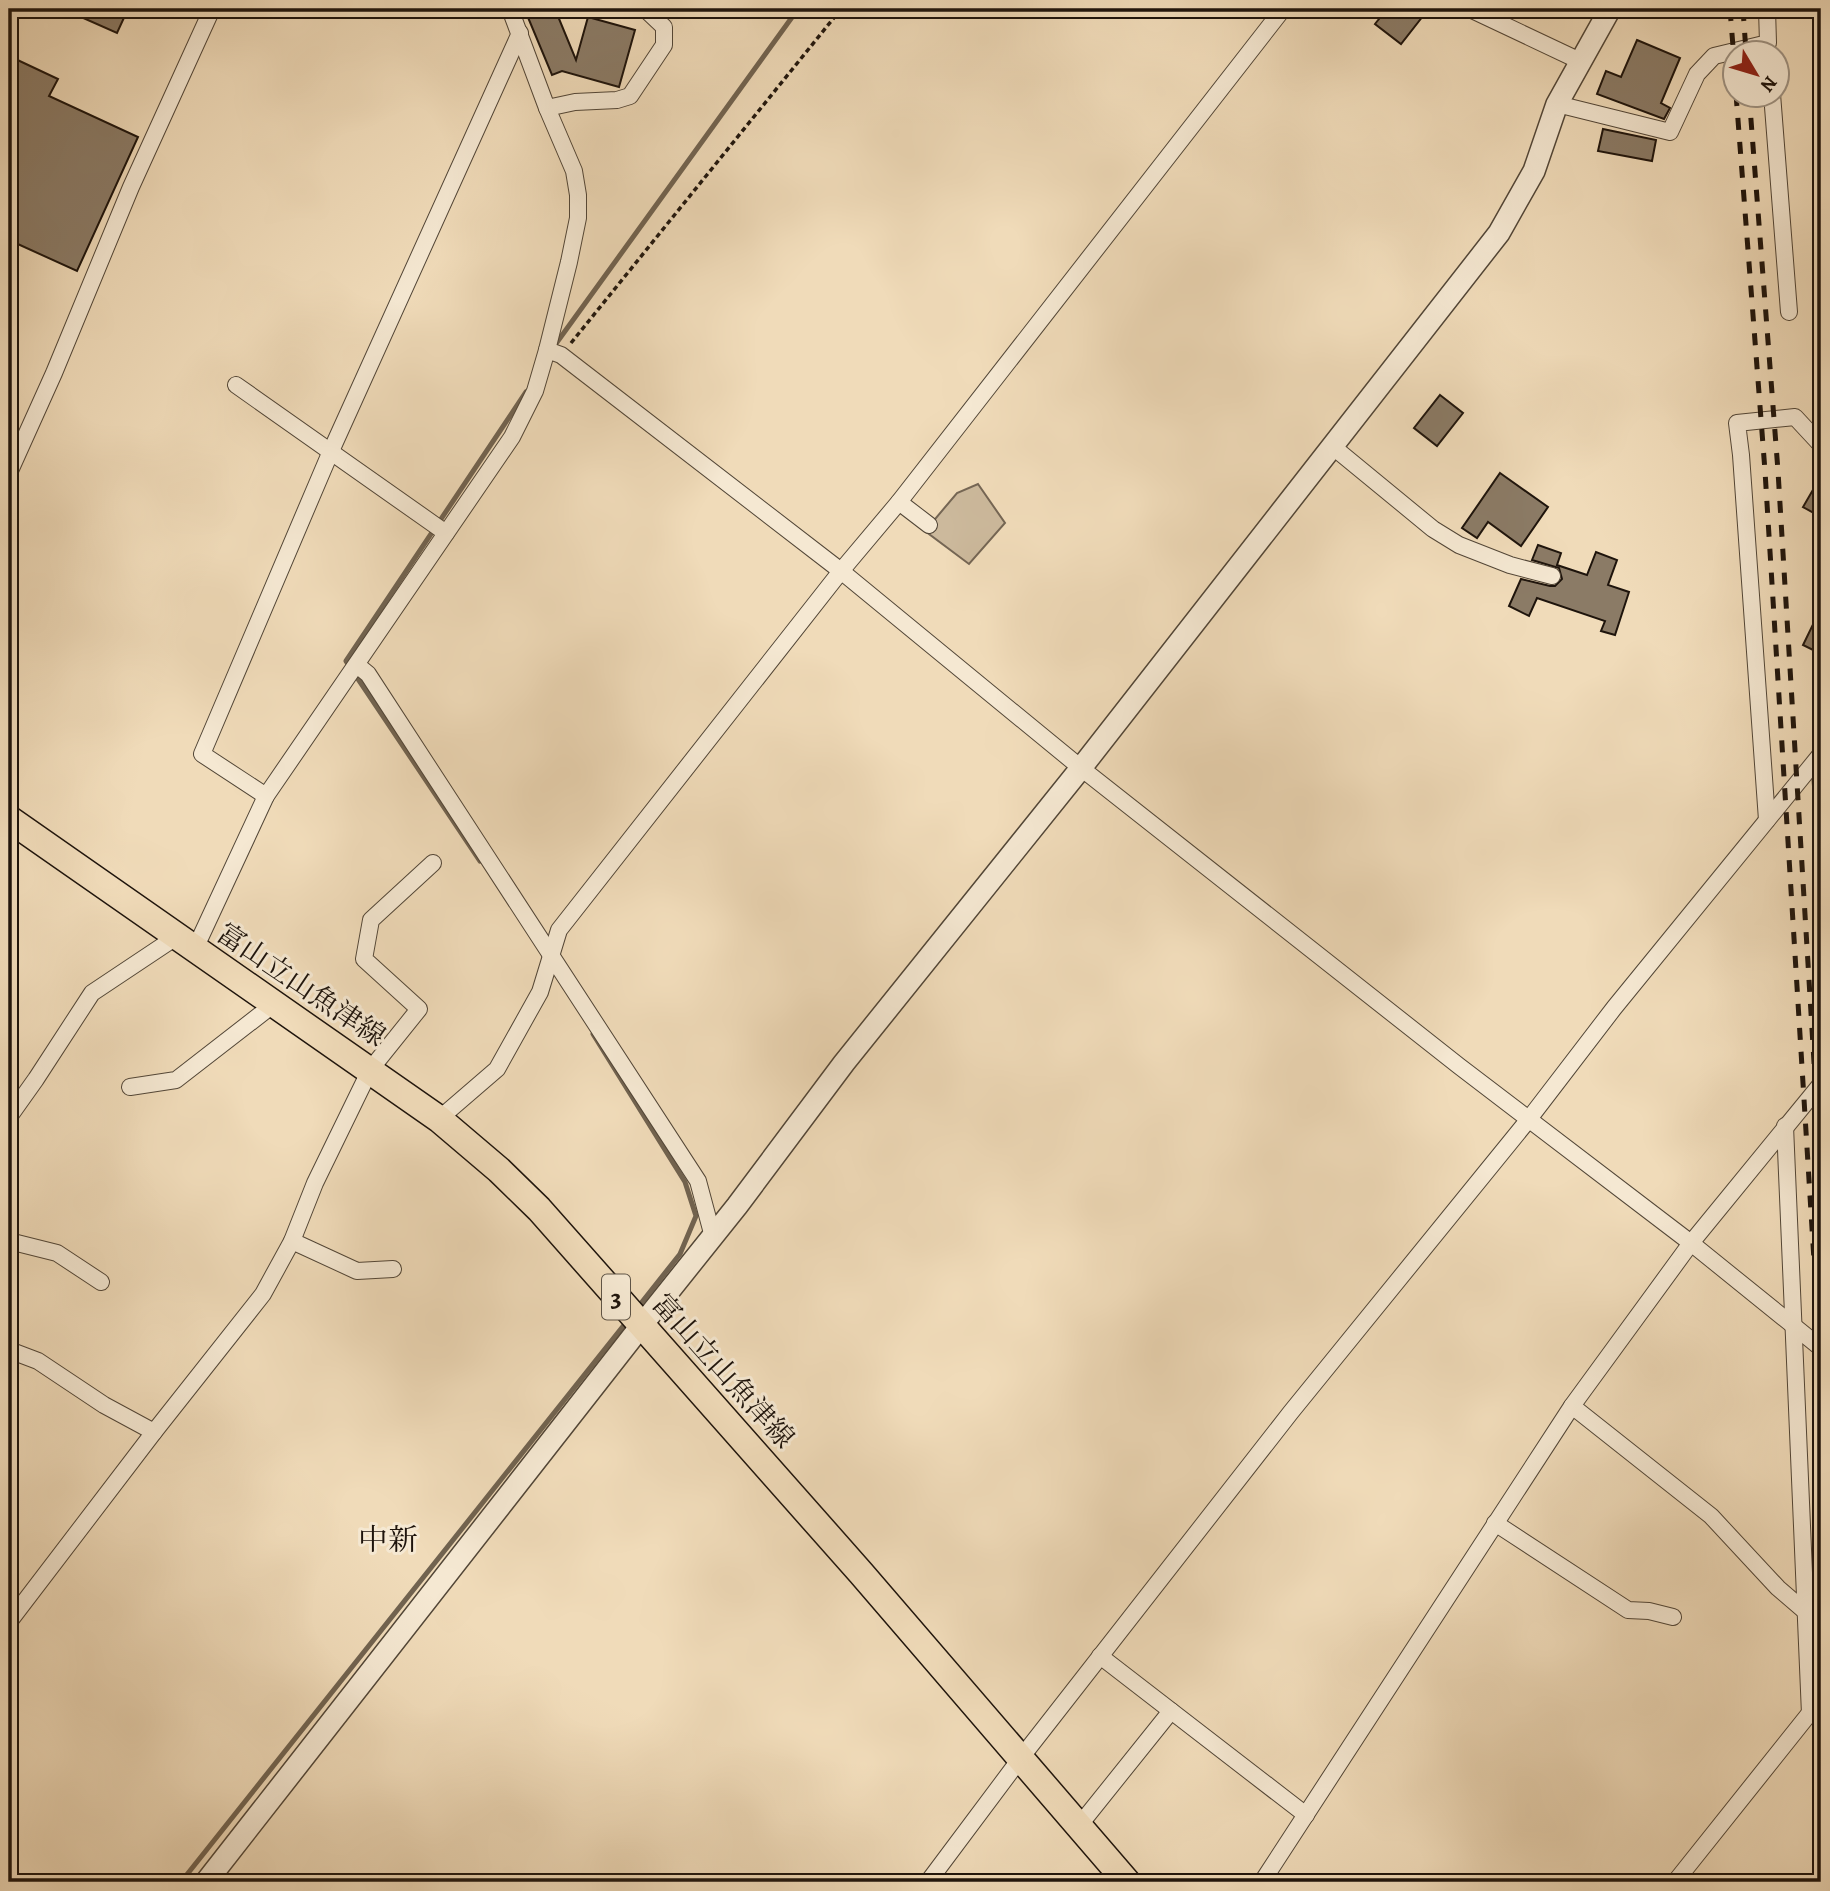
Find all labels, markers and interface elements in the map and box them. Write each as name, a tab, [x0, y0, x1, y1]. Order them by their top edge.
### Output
north arrow	[1722, 38, 1792, 108]
text: N	[1754, 70, 1783, 97]
street label: 富山立山魚津線	[209, 914, 393, 1056]
road number: 3	[602, 1274, 630, 1320]
street label: 富山立山魚津線	[643, 1285, 803, 1457]
district label: 中新	[358, 1520, 418, 1560]

